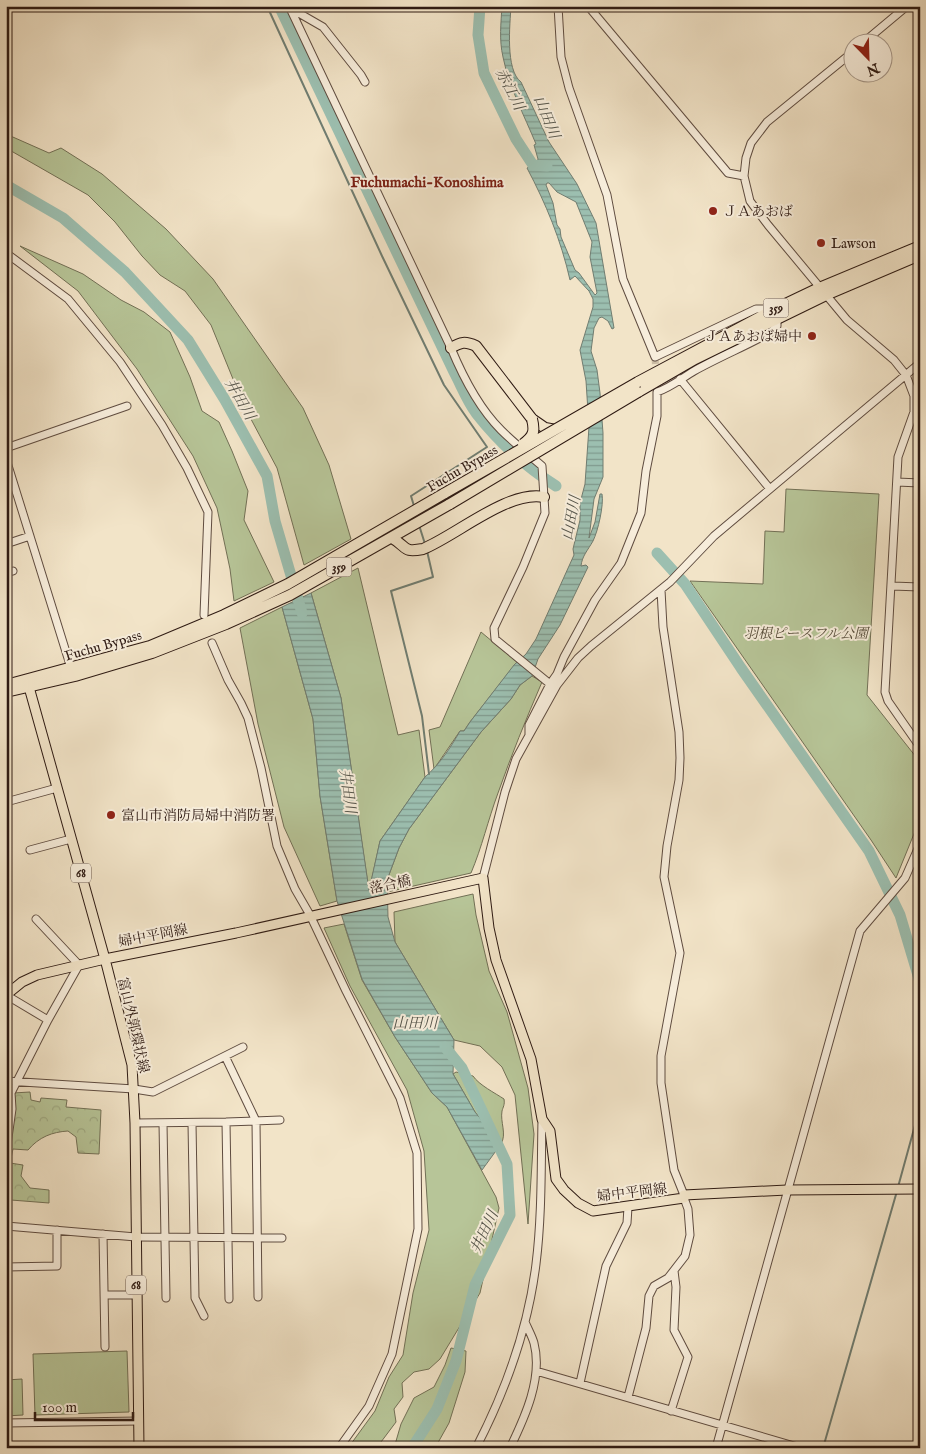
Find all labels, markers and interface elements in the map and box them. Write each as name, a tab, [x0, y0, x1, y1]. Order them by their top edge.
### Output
north arrow	[844, 32, 894, 82]
text: N	[864, 58, 883, 80]
water label: 赤江川	[491, 65, 529, 115]
water label: 山田川	[529, 93, 565, 143]
district label: Fuchumachi-Konoshima	[350, 173, 504, 192]
place label: ＪＡあおば	[723, 203, 793, 221]
marker: ＪＡあおば	[707, 205, 719, 217]
place label: Lawson	[831, 235, 876, 253]
marker: Lawson	[815, 237, 827, 249]
road number: 359	[764, 298, 788, 318]
place label: ＪＡあおば婦中	[704, 328, 802, 346]
marker: ＪＡあおば婦中	[806, 330, 818, 342]
water label: 井田川	[220, 375, 260, 425]
street label: Fuchu Bypass	[424, 441, 501, 497]
water label: 山田川	[558, 492, 585, 542]
road number: 359	[326, 558, 352, 576]
park label: 羽根ピースフル公園	[744, 625, 870, 643]
street label: Fuchu Bypass	[63, 626, 144, 666]
water label: 井田川	[335, 767, 360, 817]
place label: 富山市消防局婦中消防署	[121, 807, 275, 825]
marker: 富山市消防局婦中消防署	[105, 809, 117, 821]
road number: 68	[71, 864, 91, 882]
street label: 落合橋	[368, 872, 413, 898]
street label: 婦中平岡線	[117, 920, 189, 951]
street label: 富山外郭環状線	[113, 975, 153, 1075]
water label: 山田川	[392, 1014, 439, 1033]
street label: 婦中平岡線	[596, 1180, 668, 1206]
water label: 井田川	[466, 1206, 503, 1257]
road number: 68	[126, 1276, 146, 1294]
scale bar	[35, 1389, 132, 1421]
text: 100 m	[42, 1398, 78, 1417]

